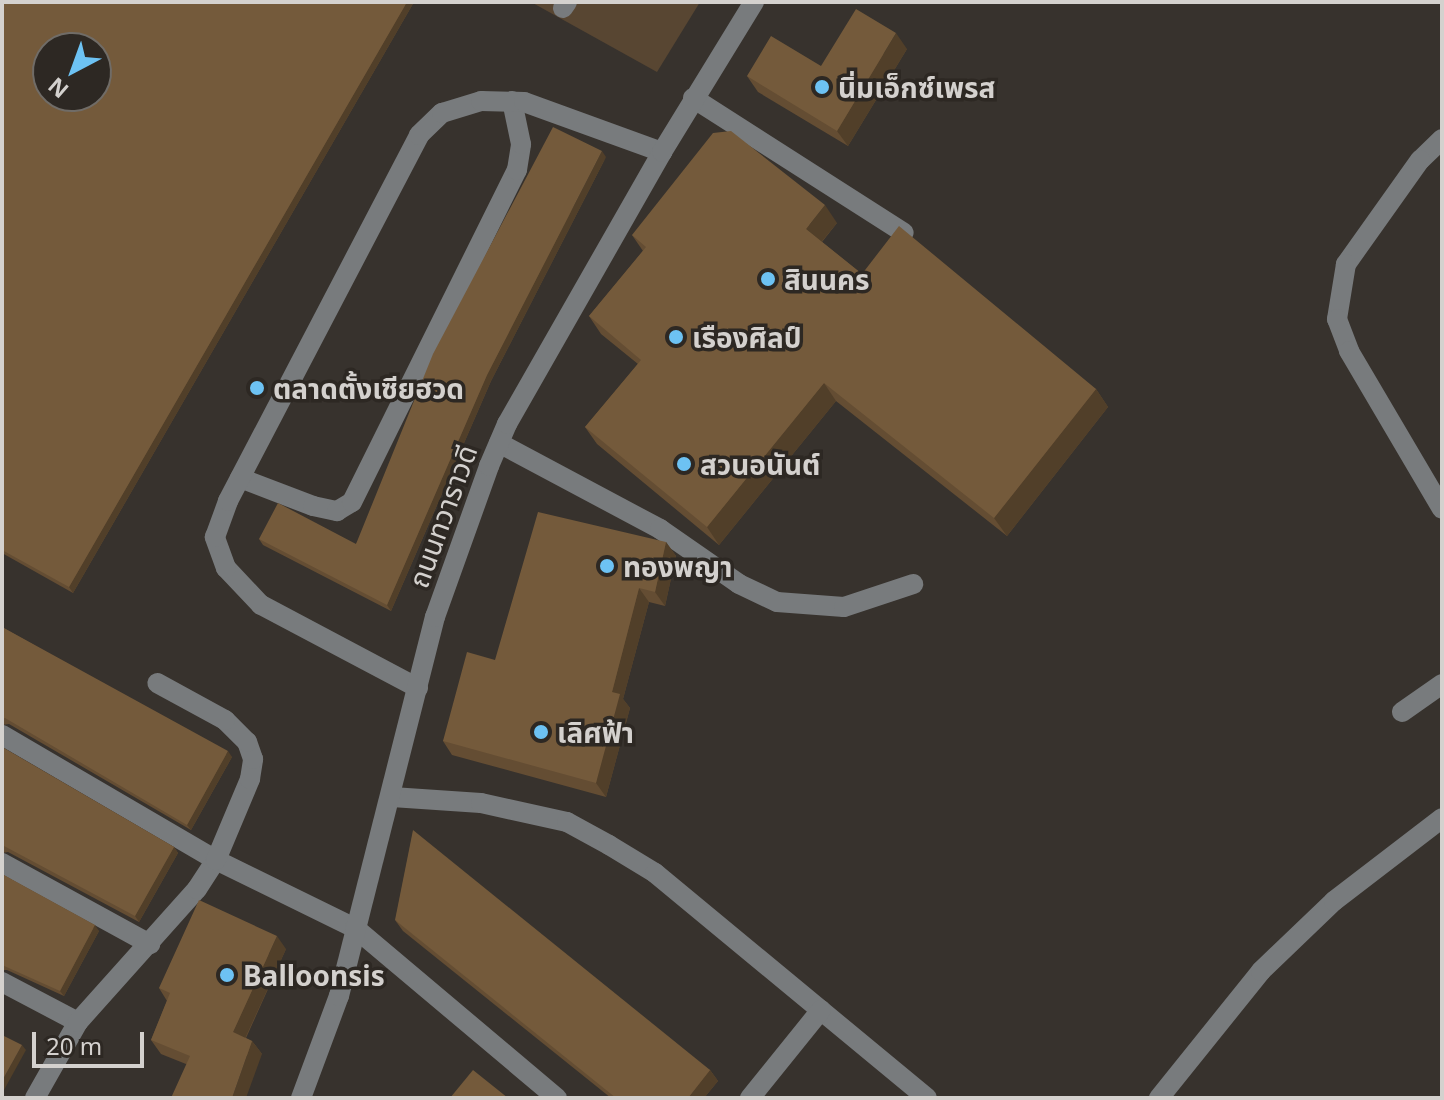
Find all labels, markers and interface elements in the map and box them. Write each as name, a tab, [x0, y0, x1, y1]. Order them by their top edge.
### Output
north arrow	[32, 32, 112, 112]
place label: นิ่มเอ็กซ์เพรส	[838, 70, 995, 104]
text: N	[41, 71, 74, 106]
marker: นิ่มเอ็กซ์เพรส	[813, 78, 831, 96]
place label: สินนคร	[784, 262, 870, 296]
marker: สินนคร	[759, 270, 777, 288]
place label: เรืองศิลป์	[692, 320, 802, 354]
marker: เรืองศิลป์	[667, 328, 685, 346]
place label: ตลาดตั้งเซียฮวด	[273, 371, 464, 405]
marker: ตลาดตั้งเซียฮวด	[248, 379, 266, 397]
street label: ถนนทวาราวดี	[401, 440, 483, 592]
place label: สวนอนันต์	[700, 447, 820, 481]
marker: สวนอนันต์	[675, 455, 693, 473]
place label: ทองพญา	[623, 549, 732, 583]
marker: ทองพญา	[598, 557, 616, 575]
place label: เลิศฟ้า	[557, 715, 634, 749]
marker: เลิศฟ้า	[532, 723, 550, 741]
place label: Balloonsis	[243, 958, 385, 992]
marker: Balloonsis	[218, 966, 236, 984]
scale bar	[36, 1016, 148, 1066]
text: 20 m	[46, 1029, 102, 1062]

